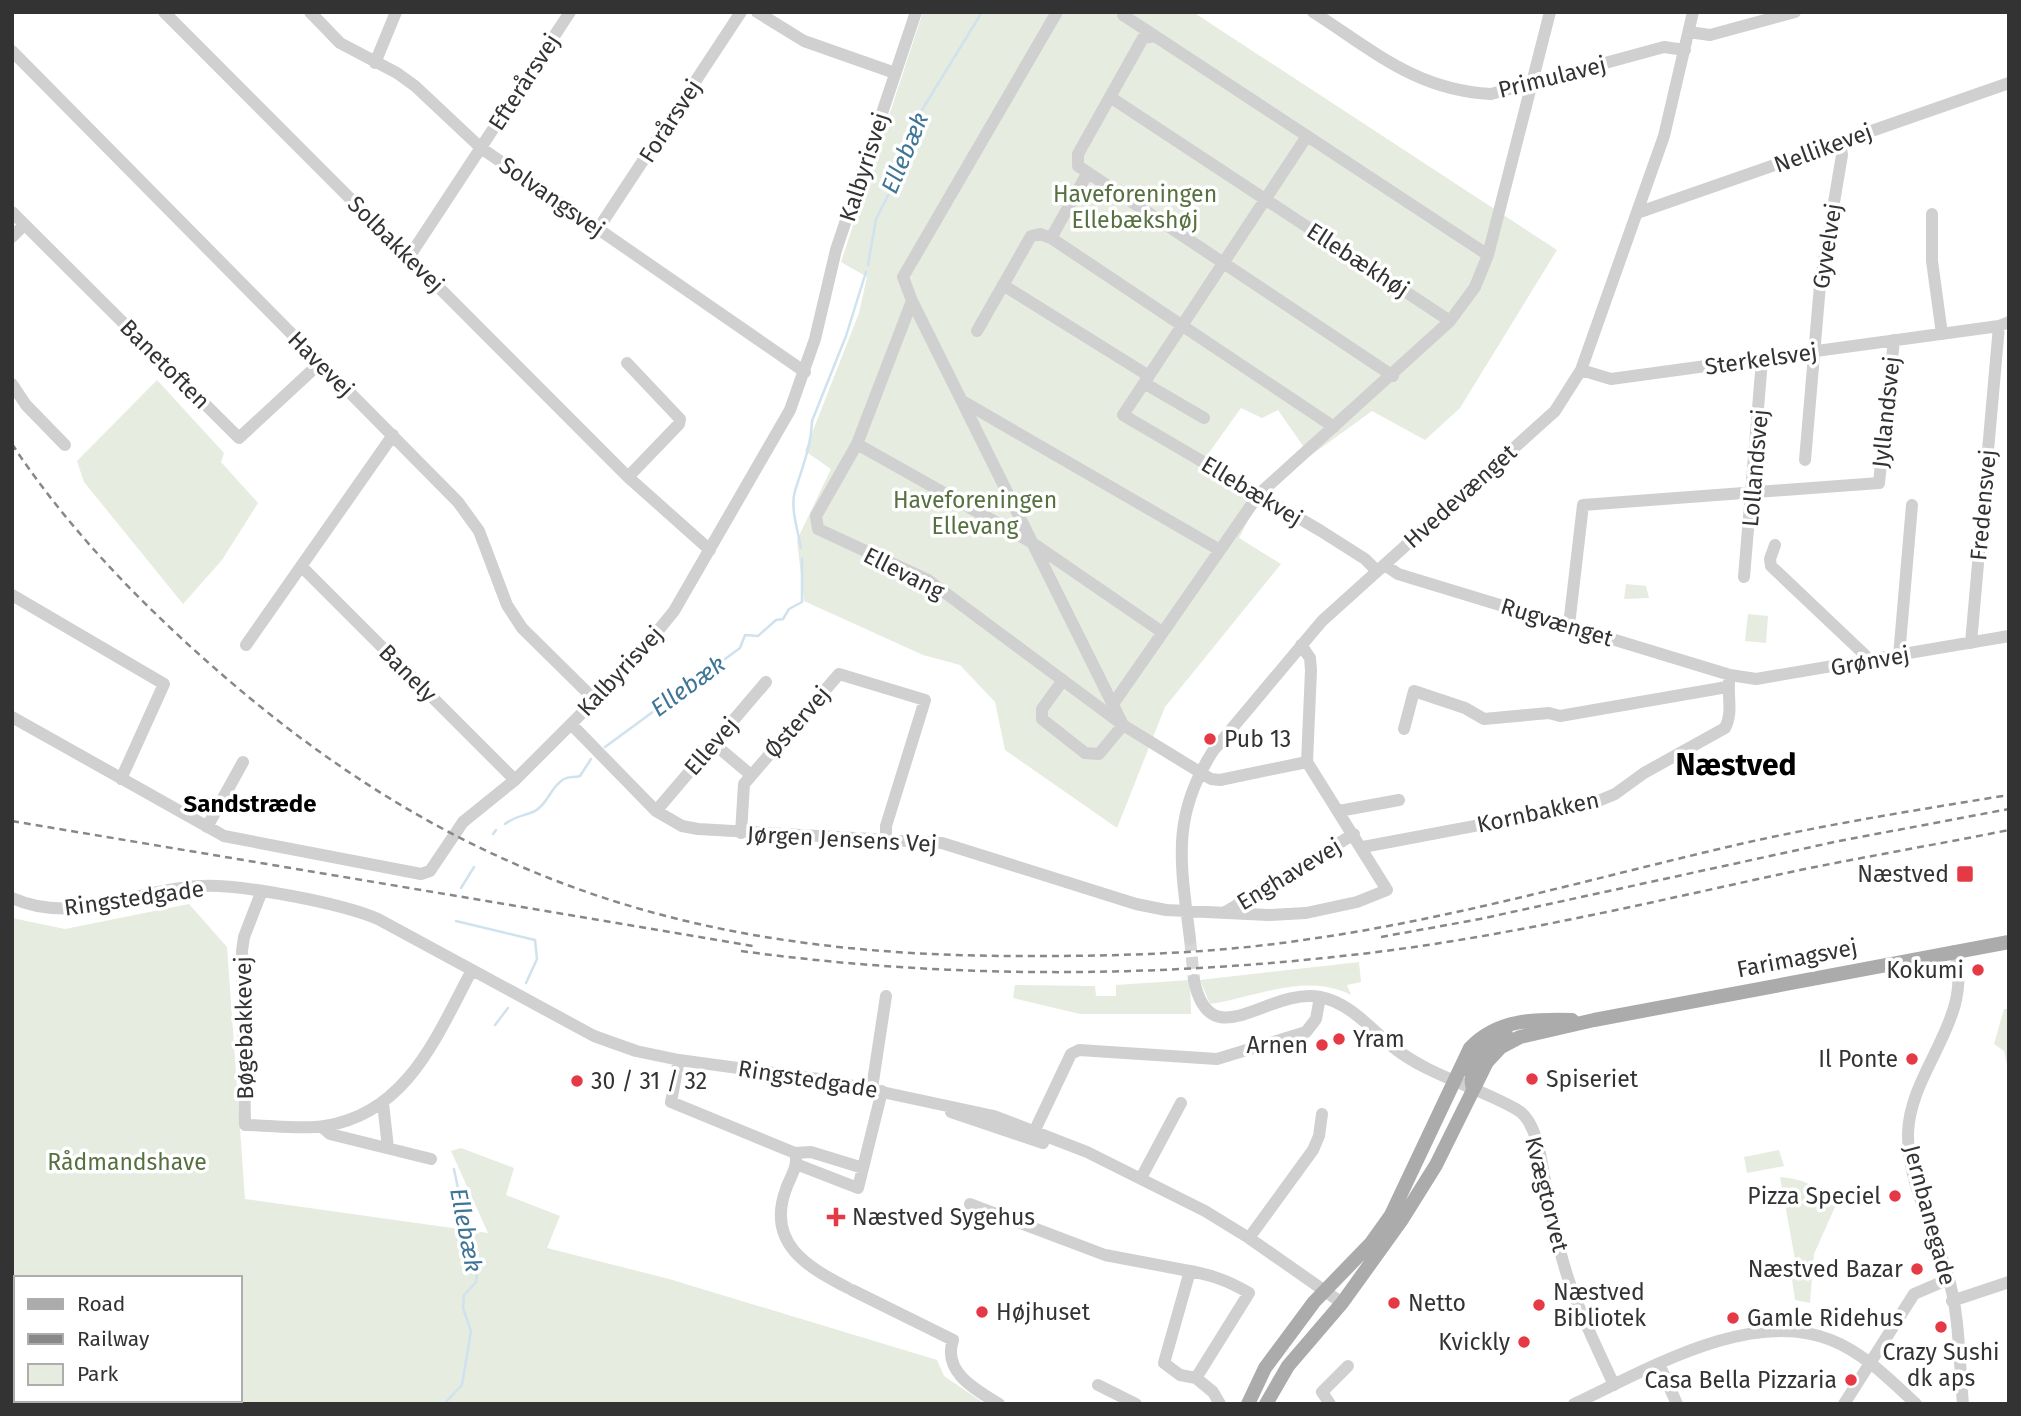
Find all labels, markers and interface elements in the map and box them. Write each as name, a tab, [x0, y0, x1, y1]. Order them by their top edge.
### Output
street label: Efterårsvej	[482, 28, 566, 136]
street label: Primulavej	[1495, 50, 1609, 104]
street label: Forårsvej	[633, 74, 707, 168]
water label: Ellebæk	[876, 108, 934, 198]
street label: Kalbyrisvej	[833, 109, 895, 225]
street label: Nellikevej	[1770, 117, 1876, 179]
street label: Solvangsvej	[494, 151, 610, 243]
park label: Haveforeningen Ellebækshøj	[1053, 180, 1217, 234]
street label: Solbakkevej	[342, 190, 450, 298]
street label: Gyvelvej	[1806, 201, 1848, 291]
street label: Ellebækhøj	[1302, 217, 1414, 303]
street label: Banetoften	[114, 313, 216, 415]
street label: Havevej	[282, 325, 360, 403]
street label: Sterkelsvej	[1703, 337, 1819, 381]
street label: Jyllandsvej	[1866, 355, 1906, 469]
street label: Lollandsvej	[1736, 408, 1774, 528]
street label: Hvedevænget	[1398, 438, 1523, 554]
street label: Fredensvej	[1964, 448, 2002, 562]
street label: Ellebækvej	[1196, 450, 1308, 532]
park label: Haveforeningen Ellevang	[893, 486, 1057, 540]
street label: Ellevang	[859, 541, 949, 605]
street label: Rugvænget	[1498, 592, 1617, 652]
street label: Kalbyrisvej	[571, 620, 669, 722]
street label: Banely	[373, 638, 443, 708]
street label: Grønvej	[1828, 640, 1912, 682]
water label: Ellebæk	[645, 650, 731, 722]
street label: Østervej	[758, 680, 836, 764]
street label: Ellevej	[678, 711, 744, 781]
place label: Pub 13	[1224, 725, 1291, 753]
marker: Pub 13	[1202, 731, 1218, 747]
district label: Næstved	[1675, 747, 1797, 783]
street label: Kornbakken	[1474, 785, 1602, 839]
district label: Sandstræde	[184, 790, 316, 818]
street label: Jørgen Jensens Vej	[746, 820, 938, 858]
street label: Enghavevej	[1232, 832, 1346, 916]
place label: Næstved	[1857, 860, 1949, 888]
marker: Næstved	[1955, 864, 1975, 884]
street label: Ringstedgade	[62, 874, 206, 922]
street label: Farimagsvej	[1734, 933, 1860, 983]
street label: Bøgebakkevej	[229, 956, 259, 1100]
place label: Kokumi	[1886, 956, 1964, 984]
marker: Kokumi	[1970, 962, 1986, 978]
place label: Yram	[1353, 1025, 1405, 1053]
place label: Arnen	[1246, 1031, 1308, 1059]
marker: Yram	[1331, 1031, 1347, 1047]
marker: Arnen	[1314, 1037, 1330, 1053]
place label: Il Ponte	[1818, 1045, 1898, 1073]
marker: Il Ponte	[1904, 1051, 1920, 1067]
street label: Ringstedgade	[736, 1054, 880, 1104]
place label: Spiseriet	[1546, 1065, 1639, 1093]
place label: 30 / 31 / 32	[591, 1067, 707, 1095]
marker: Spiseriet	[1524, 1071, 1540, 1087]
marker: 30 / 31 / 32	[569, 1073, 585, 1089]
street label: Kvægtorvet	[1519, 1133, 1575, 1255]
street label: Jernbanegade	[1898, 1142, 1962, 1288]
park label: Rådmandshave	[47, 1148, 207, 1176]
place label: Pizza Speciel	[1747, 1182, 1881, 1210]
water label: Ellebæk	[444, 1186, 488, 1274]
marker: Pizza Speciel	[1887, 1188, 1903, 1204]
place label: Næstved Sygehus	[852, 1203, 1035, 1231]
marker: Næstved Sygehus	[826, 1207, 846, 1227]
place label: Næstved Bazar	[1748, 1255, 1903, 1283]
marker: Næstved Bazar	[1909, 1261, 1925, 1277]
legend	[14, 1276, 242, 1402]
place label: Næstved Bibliotek	[1553, 1278, 1646, 1332]
place label: Netto	[1408, 1289, 1466, 1317]
text: Road	[77, 1291, 125, 1317]
marker: Netto	[1386, 1295, 1402, 1311]
marker: Næstved Bibliotek	[1531, 1297, 1547, 1313]
place label: Højhuset	[996, 1298, 1091, 1326]
marker: Højhuset	[974, 1304, 990, 1320]
place label: Gamle Ridehus	[1747, 1304, 1903, 1332]
marker: Gamle Ridehus	[1725, 1310, 1741, 1326]
marker: Crazy Sushi dk aps	[1933, 1319, 1949, 1335]
text: Railway	[77, 1326, 150, 1352]
place label: Kvickly	[1438, 1328, 1511, 1356]
marker: Kvickly	[1516, 1334, 1532, 1350]
place label: Crazy Sushi dk aps	[1882, 1338, 2000, 1392]
text: Park	[77, 1361, 119, 1387]
place label: Casa Bella Pizzaria	[1644, 1366, 1837, 1394]
marker: Casa Bella Pizzaria	[1843, 1372, 1859, 1388]

